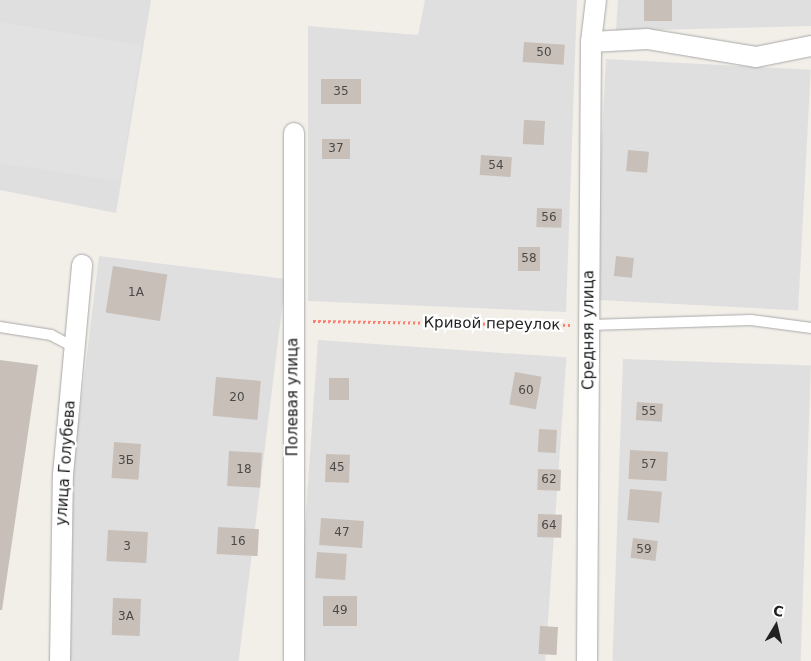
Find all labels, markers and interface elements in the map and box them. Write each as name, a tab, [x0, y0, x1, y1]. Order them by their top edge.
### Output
house number: 50	[536, 46, 552, 60]
house number: 35	[333, 85, 349, 99]
house number: 37	[328, 142, 344, 156]
house number: 54	[488, 159, 504, 173]
house number: 56	[541, 211, 557, 225]
house number: 58	[521, 252, 537, 266]
street label: Средняя улица	[580, 270, 598, 390]
house number: 1А	[128, 286, 144, 300]
street label: Кривой переулок	[423, 314, 561, 334]
street label: Полевая улица	[284, 338, 302, 456]
house number: 60	[518, 384, 534, 398]
house number: 20	[229, 391, 245, 405]
street label: улица Голубева	[53, 400, 79, 526]
house number: 55	[641, 405, 657, 419]
house number: 3Б	[118, 454, 134, 468]
house number: 57	[641, 458, 657, 472]
house number: 45	[329, 461, 345, 475]
house number: 18	[236, 463, 252, 477]
house number: 62	[541, 473, 557, 487]
house number: 64	[541, 519, 557, 533]
house number: 47	[334, 526, 350, 540]
house number: 16	[230, 535, 246, 549]
house number: 3	[123, 540, 131, 554]
house number: 59	[636, 543, 652, 557]
north arrow	[751, 601, 801, 651]
text: С	[772, 602, 785, 620]
house number: 49	[332, 604, 348, 618]
house number: 3А	[118, 610, 134, 624]

